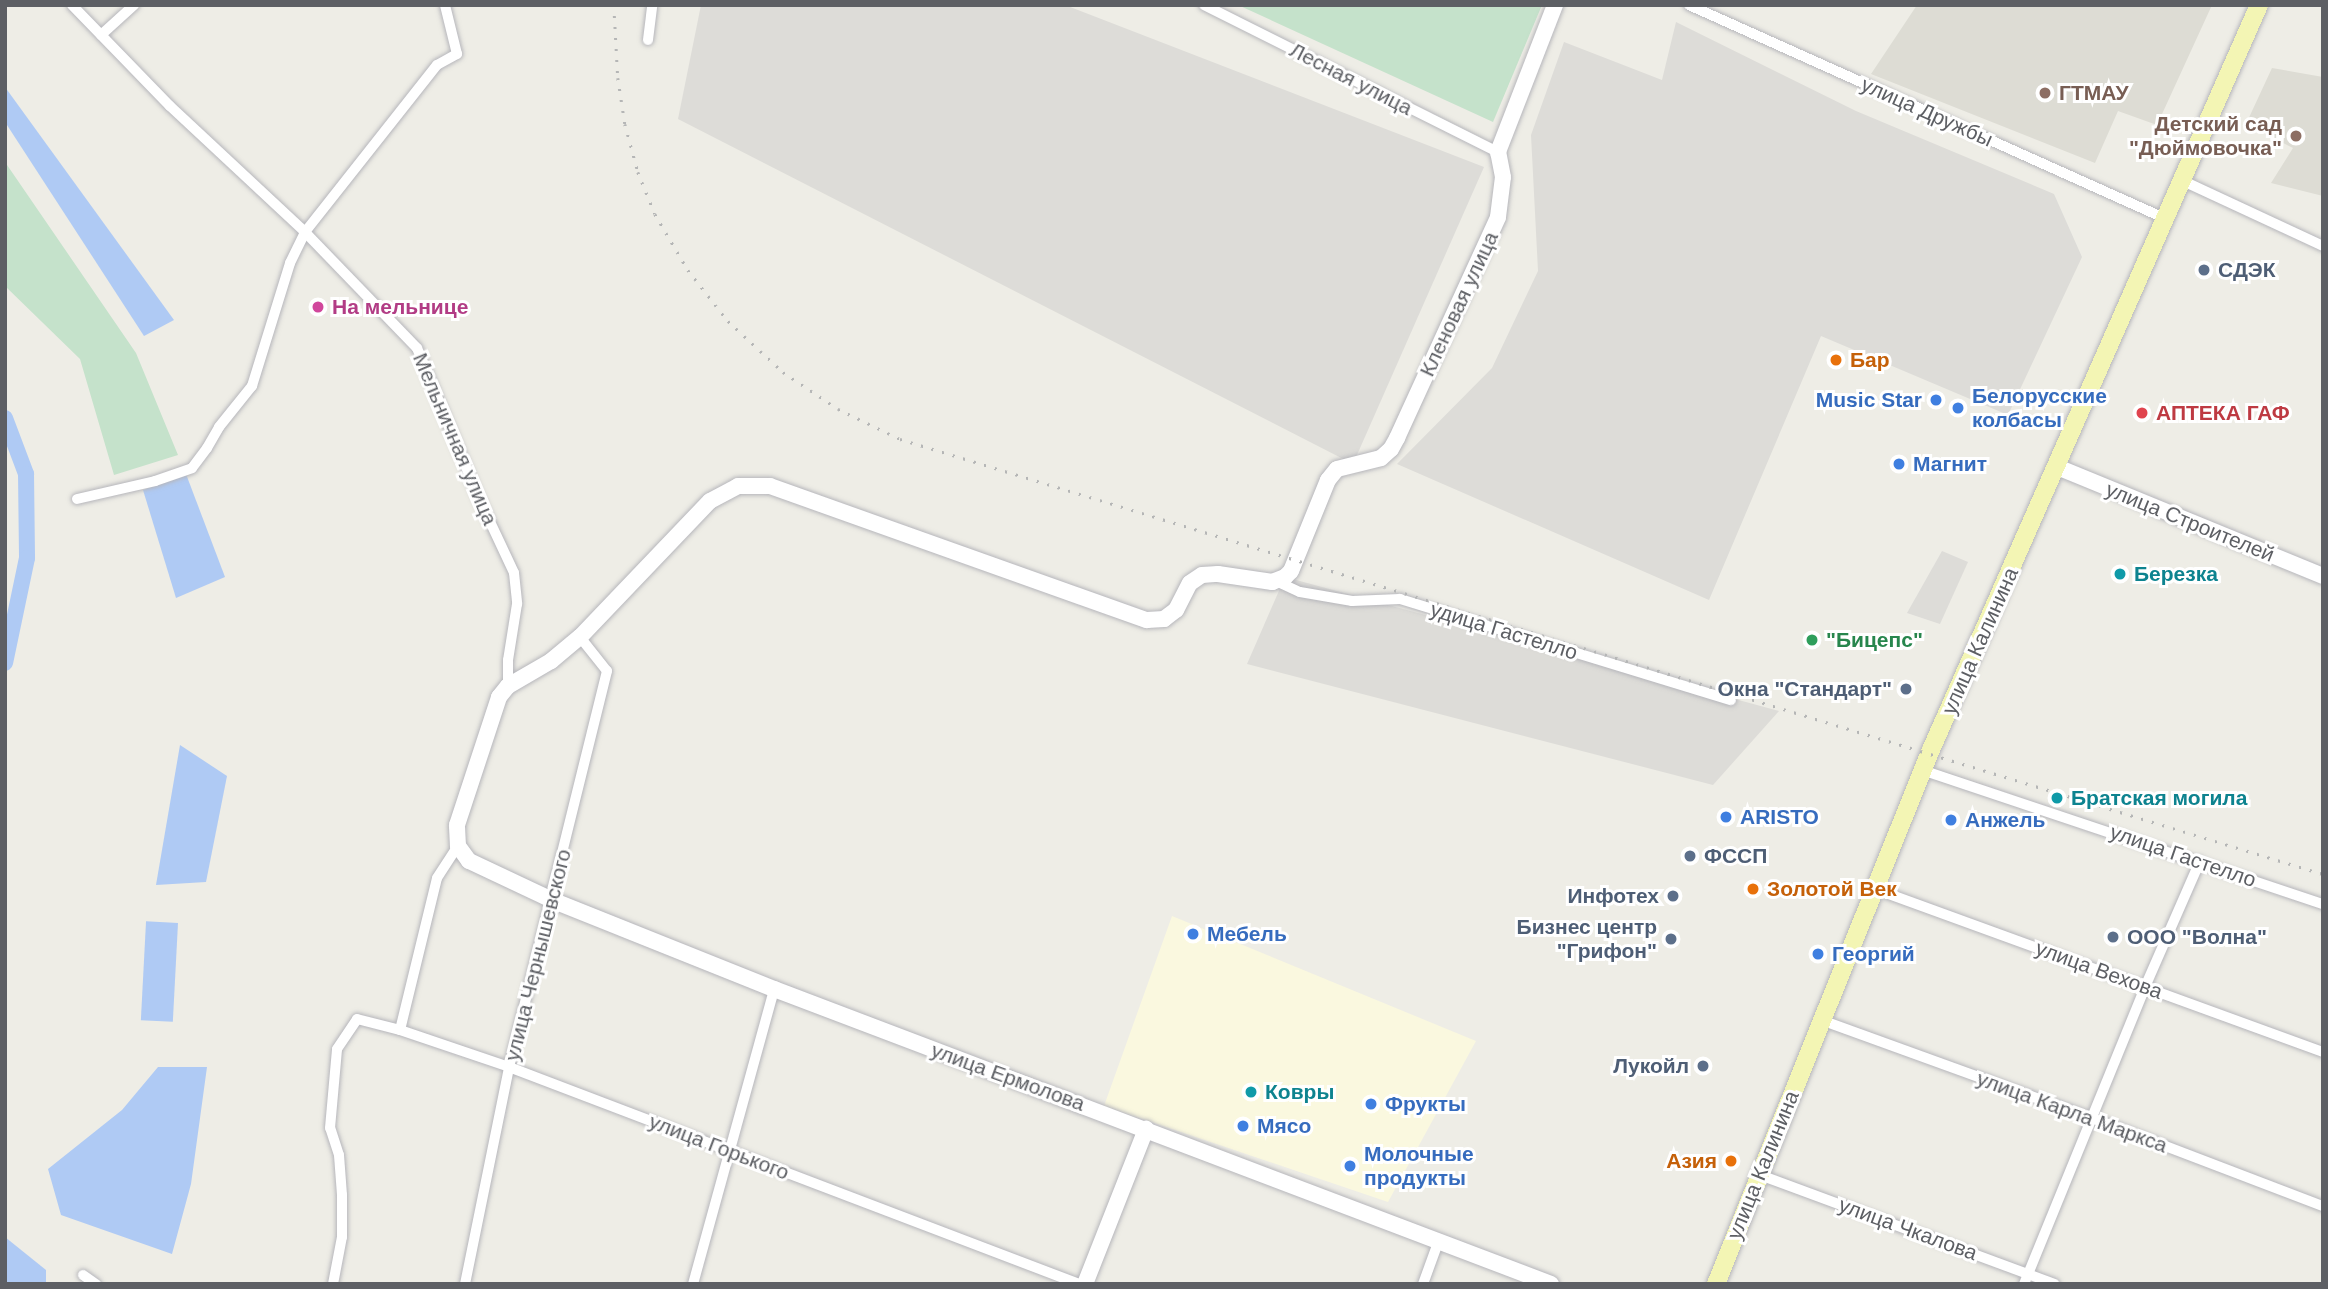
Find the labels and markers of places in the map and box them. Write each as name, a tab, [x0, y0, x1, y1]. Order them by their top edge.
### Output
place label: ГТМАУ	[2059, 80, 2129, 106]
marker: ГТМАУ	[2037, 85, 2053, 101]
place label: Детский сад "Дюймовочка"	[2129, 111, 2282, 161]
marker: Детский сад "Дюймовочка"	[2288, 128, 2304, 144]
place label: СДЭК	[2218, 257, 2276, 283]
marker: СДЭК	[2196, 262, 2212, 278]
place label: На мельнице	[332, 294, 468, 320]
marker: На мельнице	[310, 299, 326, 315]
place label: Бар	[1850, 347, 1890, 373]
marker: Бар	[1828, 352, 1844, 368]
place label: Белорусские колбасы	[1972, 383, 2107, 433]
place label: Music Star	[1816, 387, 1922, 413]
marker: Music Star	[1928, 392, 1944, 408]
marker: Белорусские колбасы	[1950, 400, 1966, 416]
place label: АПТЕКА ГАФ	[2156, 400, 2290, 426]
marker: АПТЕКА ГАФ	[2134, 405, 2150, 421]
place label: Магнит	[1913, 451, 1987, 477]
marker: Магнит	[1891, 456, 1907, 472]
place label: Березка	[2134, 561, 2218, 587]
marker: Березка	[2112, 566, 2128, 582]
place label: "Бицепс"	[1826, 627, 1923, 653]
marker: "Бицепс"	[1804, 632, 1820, 648]
place label: Окна "Стандарт"	[1717, 676, 1892, 702]
marker: Окна "Стандарт"	[1898, 681, 1914, 697]
place label: Братская могила	[2071, 785, 2247, 811]
marker: Братская могила	[2049, 790, 2065, 806]
place label: ARISTO	[1740, 804, 1819, 830]
place label: Анжель	[1965, 807, 2045, 833]
marker: ARISTO	[1718, 809, 1734, 825]
marker: Анжель	[1943, 812, 1959, 828]
place label: ФССП	[1704, 843, 1767, 869]
marker: ФССП	[1682, 848, 1698, 864]
place label: Золотой Век	[1767, 876, 1897, 902]
marker: Золотой Век	[1745, 881, 1761, 897]
place label: Инфотех	[1567, 883, 1659, 909]
marker: Инфотех	[1665, 888, 1681, 904]
place label: Бизнес центр "Грифон"	[1517, 914, 1657, 964]
place label: Мебель	[1207, 921, 1287, 947]
place label: ООО "Волна"	[2127, 924, 2267, 950]
marker: Мебель	[1185, 926, 1201, 942]
marker: ООО "Волна"	[2105, 929, 2121, 945]
marker: Бизнес центр "Грифон"	[1663, 931, 1679, 947]
place label: Георгий	[1832, 941, 1915, 967]
marker: Георгий	[1810, 946, 1826, 962]
place label: Лукойл	[1613, 1053, 1689, 1079]
marker: Лукойл	[1695, 1058, 1711, 1074]
place label: Ковры	[1265, 1079, 1334, 1105]
marker: Ковры	[1243, 1084, 1259, 1100]
place label: Фрукты	[1385, 1091, 1466, 1117]
marker: Фрукты	[1363, 1096, 1379, 1112]
place label: Мясо	[1257, 1113, 1311, 1139]
marker: Мясо	[1235, 1118, 1251, 1134]
place label: Молочные продукты	[1364, 1141, 1474, 1191]
place label: Азия	[1666, 1148, 1717, 1174]
marker: Азия	[1723, 1153, 1739, 1169]
marker: Молочные продукты	[1342, 1158, 1358, 1174]

